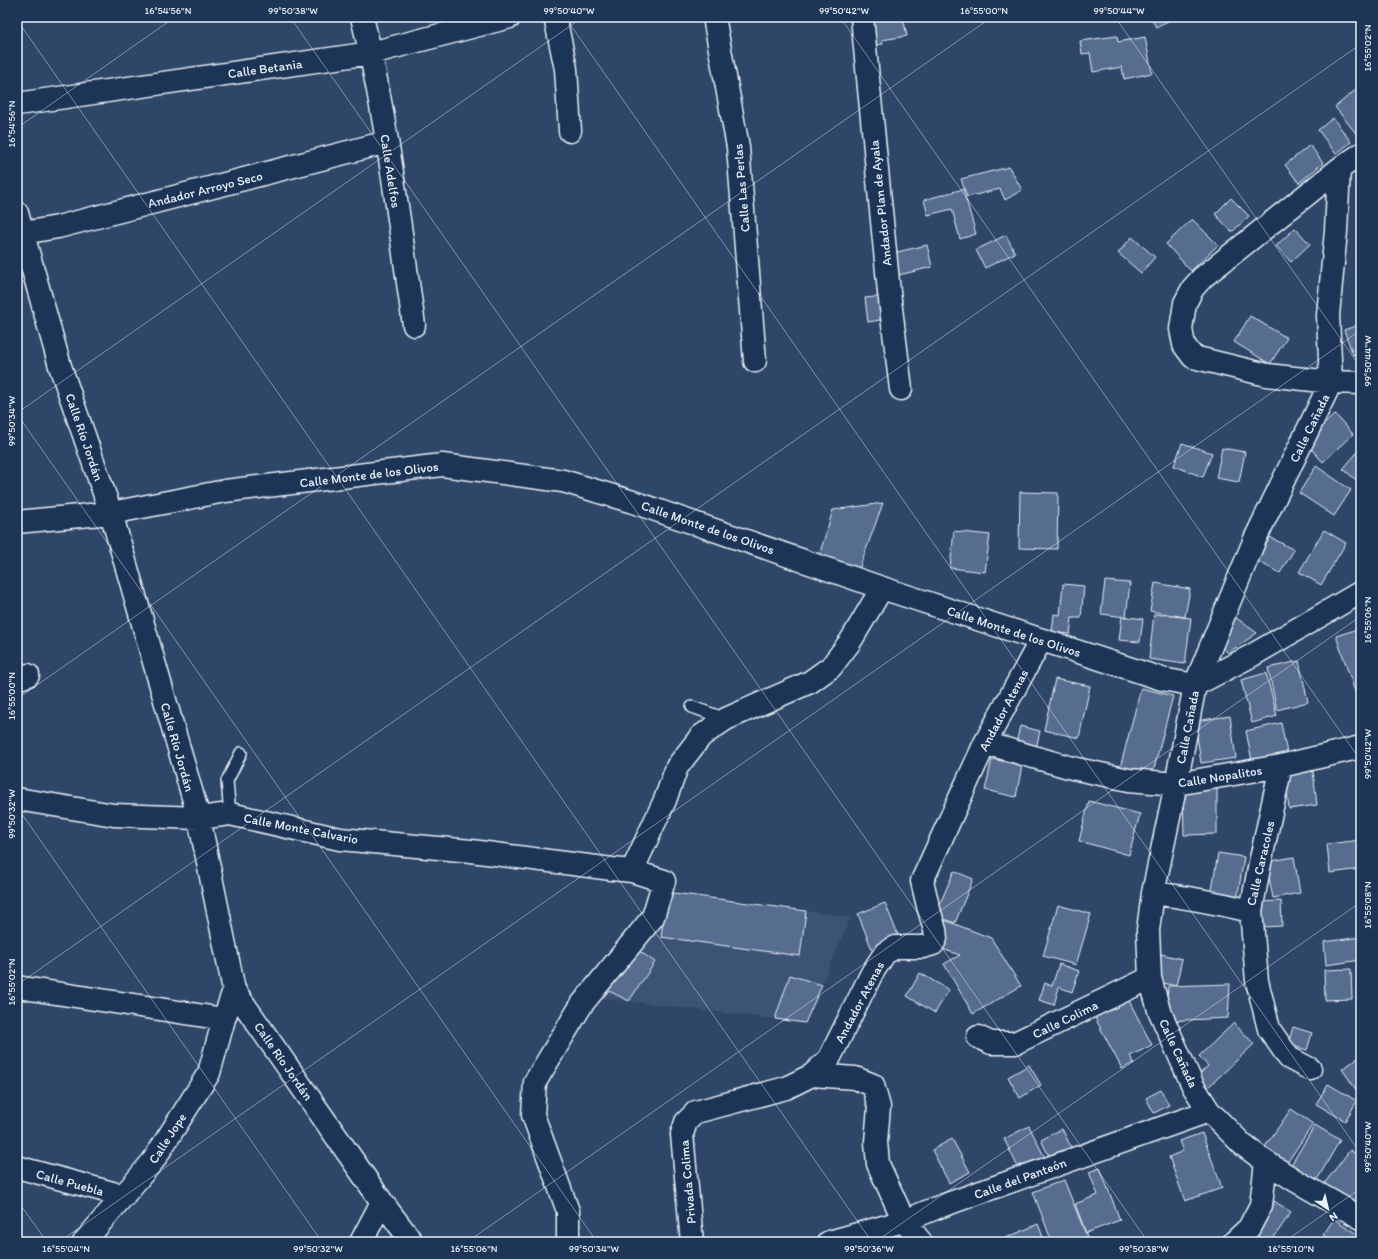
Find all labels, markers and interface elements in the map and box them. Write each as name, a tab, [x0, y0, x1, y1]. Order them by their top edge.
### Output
text: 16°54'56"N	[145, 4, 192, 17]
text: 99°50'38"W	[268, 4, 318, 17]
text: 99°50'40"W	[543, 4, 595, 17]
text: 99°50'42"W	[819, 4, 870, 17]
text: 16°55'00"N	[960, 4, 1008, 17]
text: 99°50'44"W	[1094, 4, 1145, 17]
text: 16°55'02"N	[1361, 24, 1374, 72]
street label: Calle Betania	[227, 56, 304, 81]
text: 16°54'56"N	[5, 100, 18, 147]
street label: Calle Adelfos	[377, 133, 404, 209]
street label: Andador Plan de Ayala	[866, 139, 895, 267]
street label: Calle Las Perlas	[730, 143, 753, 233]
street label: Andador Arroyo Seco	[146, 168, 264, 211]
text: 99°50'44"W	[1361, 335, 1374, 386]
street label: Calle Río Jordán	[62, 391, 107, 484]
street label: Calle Cañada	[1286, 391, 1333, 465]
text: 99°50'34"W	[5, 395, 18, 446]
street label: Calle Monte de los Olivos	[299, 458, 440, 490]
street label: Calle Monte de los Olivos	[639, 498, 777, 557]
text: 16°55'06"N	[1361, 596, 1374, 644]
street label: Calle Monte de los Olivos	[945, 603, 1083, 660]
street label: Andador Atenas	[976, 667, 1031, 754]
text: 16°55'00"N	[5, 672, 18, 720]
street label: Calle Cañada	[1173, 689, 1202, 765]
street label: Calle Río Jordán	[158, 701, 198, 794]
text: 99°50'42"W	[1361, 728, 1374, 779]
street label: Calle Nopalitos	[1177, 762, 1263, 791]
text: 99°50'32"W	[5, 789, 18, 839]
street label: Calle Monte Calvario	[242, 810, 360, 847]
street label: Calle Caracoles	[1243, 819, 1278, 907]
text: 16°55'08"N	[1361, 881, 1374, 929]
text: 16°55'02"N	[5, 958, 18, 1006]
street label: Andador Atenas	[832, 959, 887, 1046]
street label: Calle Colima	[1030, 997, 1101, 1042]
street label: Calle Cañada	[1156, 1016, 1201, 1091]
street label: Calle Río Jordán	[251, 1019, 316, 1104]
street label: Calle Jope	[146, 1110, 189, 1166]
text: 99°50'40"W	[1361, 1121, 1374, 1173]
street label: Privada Colima	[676, 1139, 699, 1225]
street label: Calle del Panteón	[972, 1155, 1069, 1202]
street label: Calle Puebla	[34, 1166, 106, 1199]
north arrow	[1308, 1189, 1348, 1229]
text: N	[1327, 1209, 1340, 1224]
text: 16°55'04"N	[42, 1242, 90, 1255]
text: 99°50'32"W	[293, 1242, 343, 1255]
text: 16°55'06"N	[450, 1242, 498, 1255]
text: 99°50'34"W	[569, 1242, 620, 1255]
text: 99°50'36"W	[844, 1242, 894, 1255]
text: 99°50'38"W	[1119, 1242, 1169, 1255]
text: 16°55'10"N	[1268, 1242, 1314, 1255]

